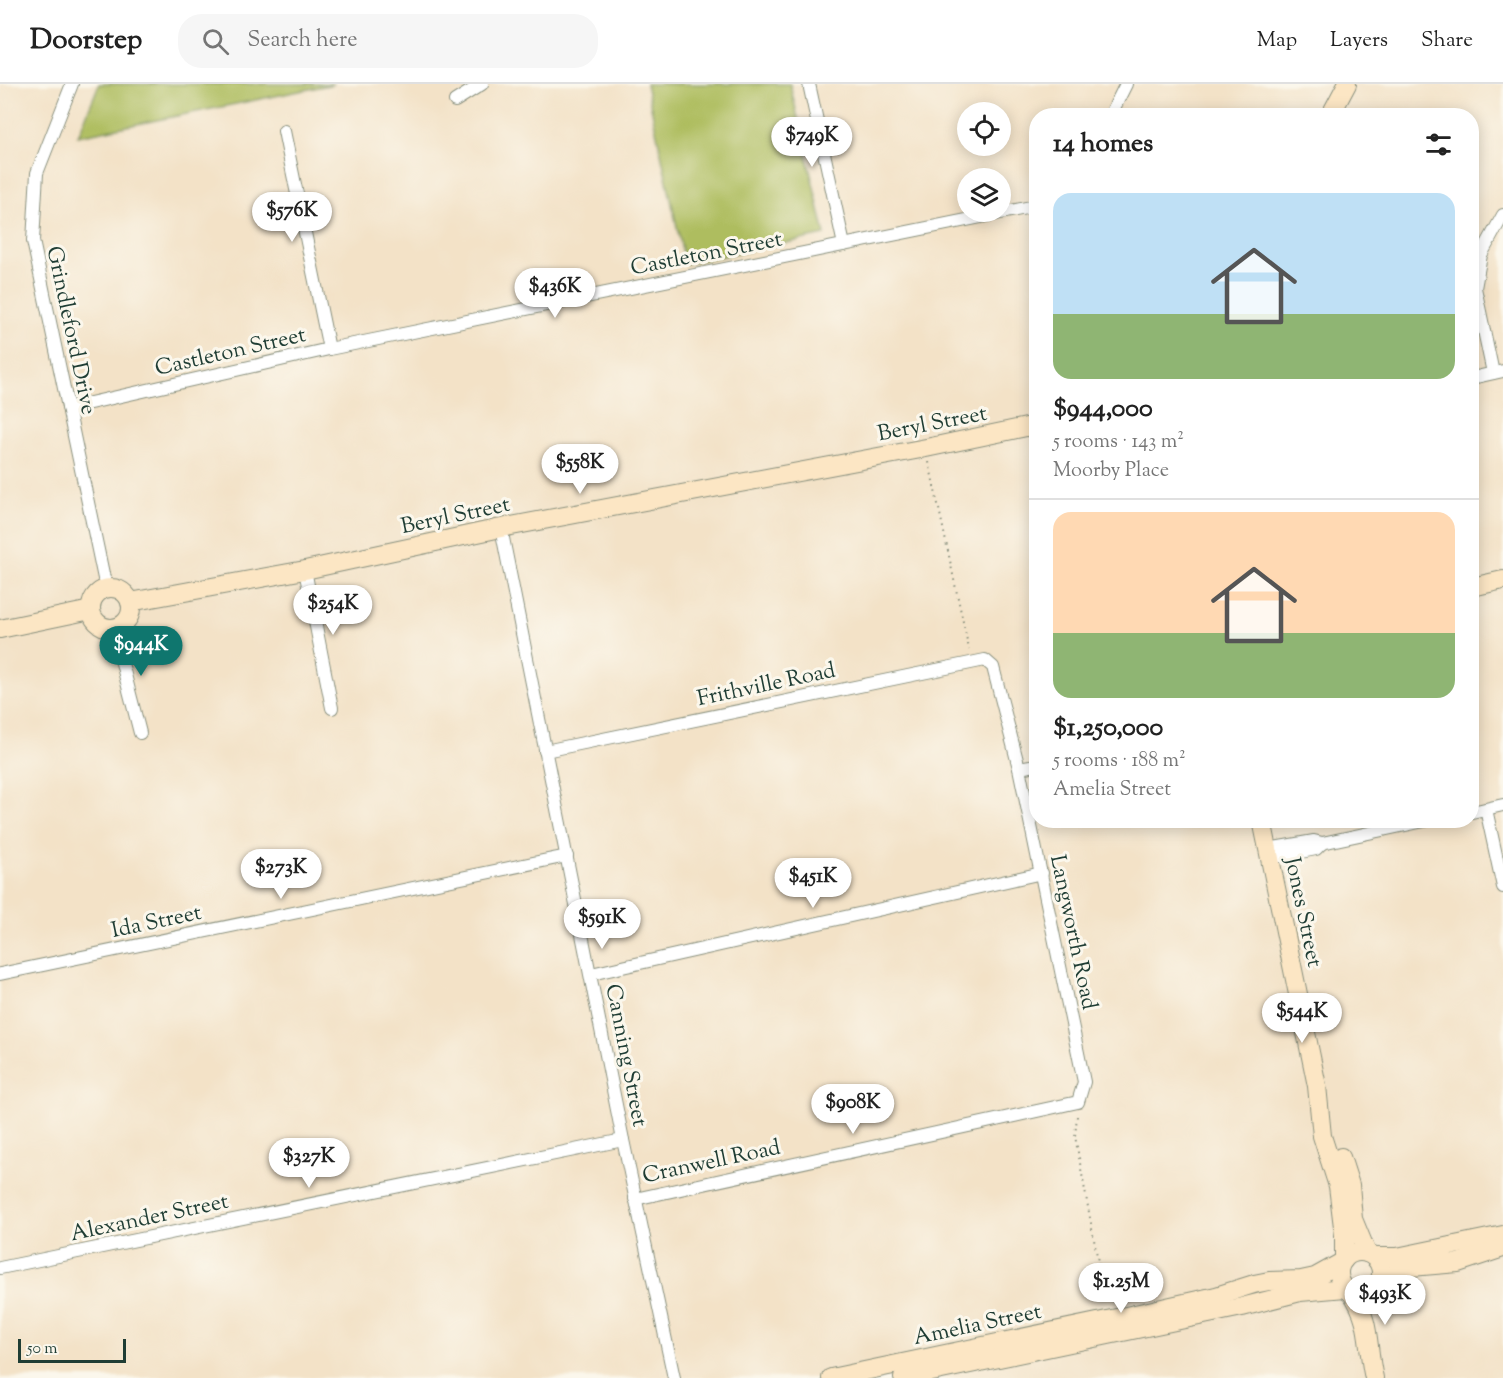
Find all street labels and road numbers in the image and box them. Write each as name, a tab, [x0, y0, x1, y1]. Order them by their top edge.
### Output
street label: Castleton Street	[628, 224, 786, 285]
street label: Grindleford Drive	[37, 243, 104, 418]
street label: Castleton Street	[152, 320, 310, 386]
street label: Beryl Street	[875, 399, 990, 451]
street label: Beryl Street	[398, 490, 514, 544]
street label: Frithville Road	[694, 656, 839, 716]
street label: Langworth Road	[1040, 852, 1104, 1013]
street label: Jones Street	[1275, 854, 1329, 971]
street label: Ida Street	[109, 898, 205, 948]
street label: Canning Street	[596, 981, 655, 1130]
street label: Cranwell Road	[640, 1133, 784, 1193]
street label: Alexander Street	[68, 1186, 232, 1251]
street label: Amelia Street	[911, 1297, 1045, 1355]

